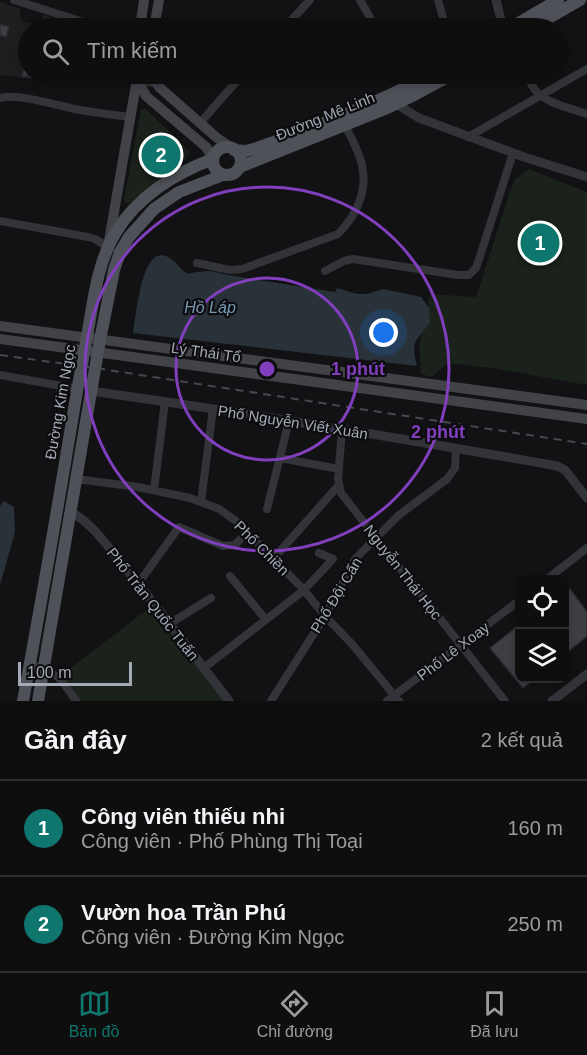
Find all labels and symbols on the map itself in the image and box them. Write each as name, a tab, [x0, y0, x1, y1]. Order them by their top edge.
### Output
street label: Đường Mê Linh	[273, 88, 377, 144]
pin: 2	[142, 132, 180, 178]
pin: 1	[520, 220, 560, 266]
water label: Hồ Láp	[184, 299, 236, 316]
your location	[369, 318, 398, 347]
street label: Lý Thái Tổ	[170, 339, 242, 365]
street label: Đường Kim Ngọc	[42, 343, 79, 461]
centre of rings	[257, 359, 277, 379]
text: 1 phút	[331, 359, 385, 379]
street label: Phố Nguyễn Viết Xuân	[217, 402, 369, 442]
text: 2 phút	[411, 422, 465, 442]
street label: Phố Chiền	[231, 517, 293, 579]
street label: Nguyễn Thái Học	[361, 521, 446, 623]
street label: Phố Trần Quốc Tuấn	[104, 544, 202, 664]
street label: Phố Đội Cấn	[307, 554, 365, 636]
street label: Phố Lê Xoay	[414, 618, 493, 684]
scale bar	[18, 659, 132, 686]

